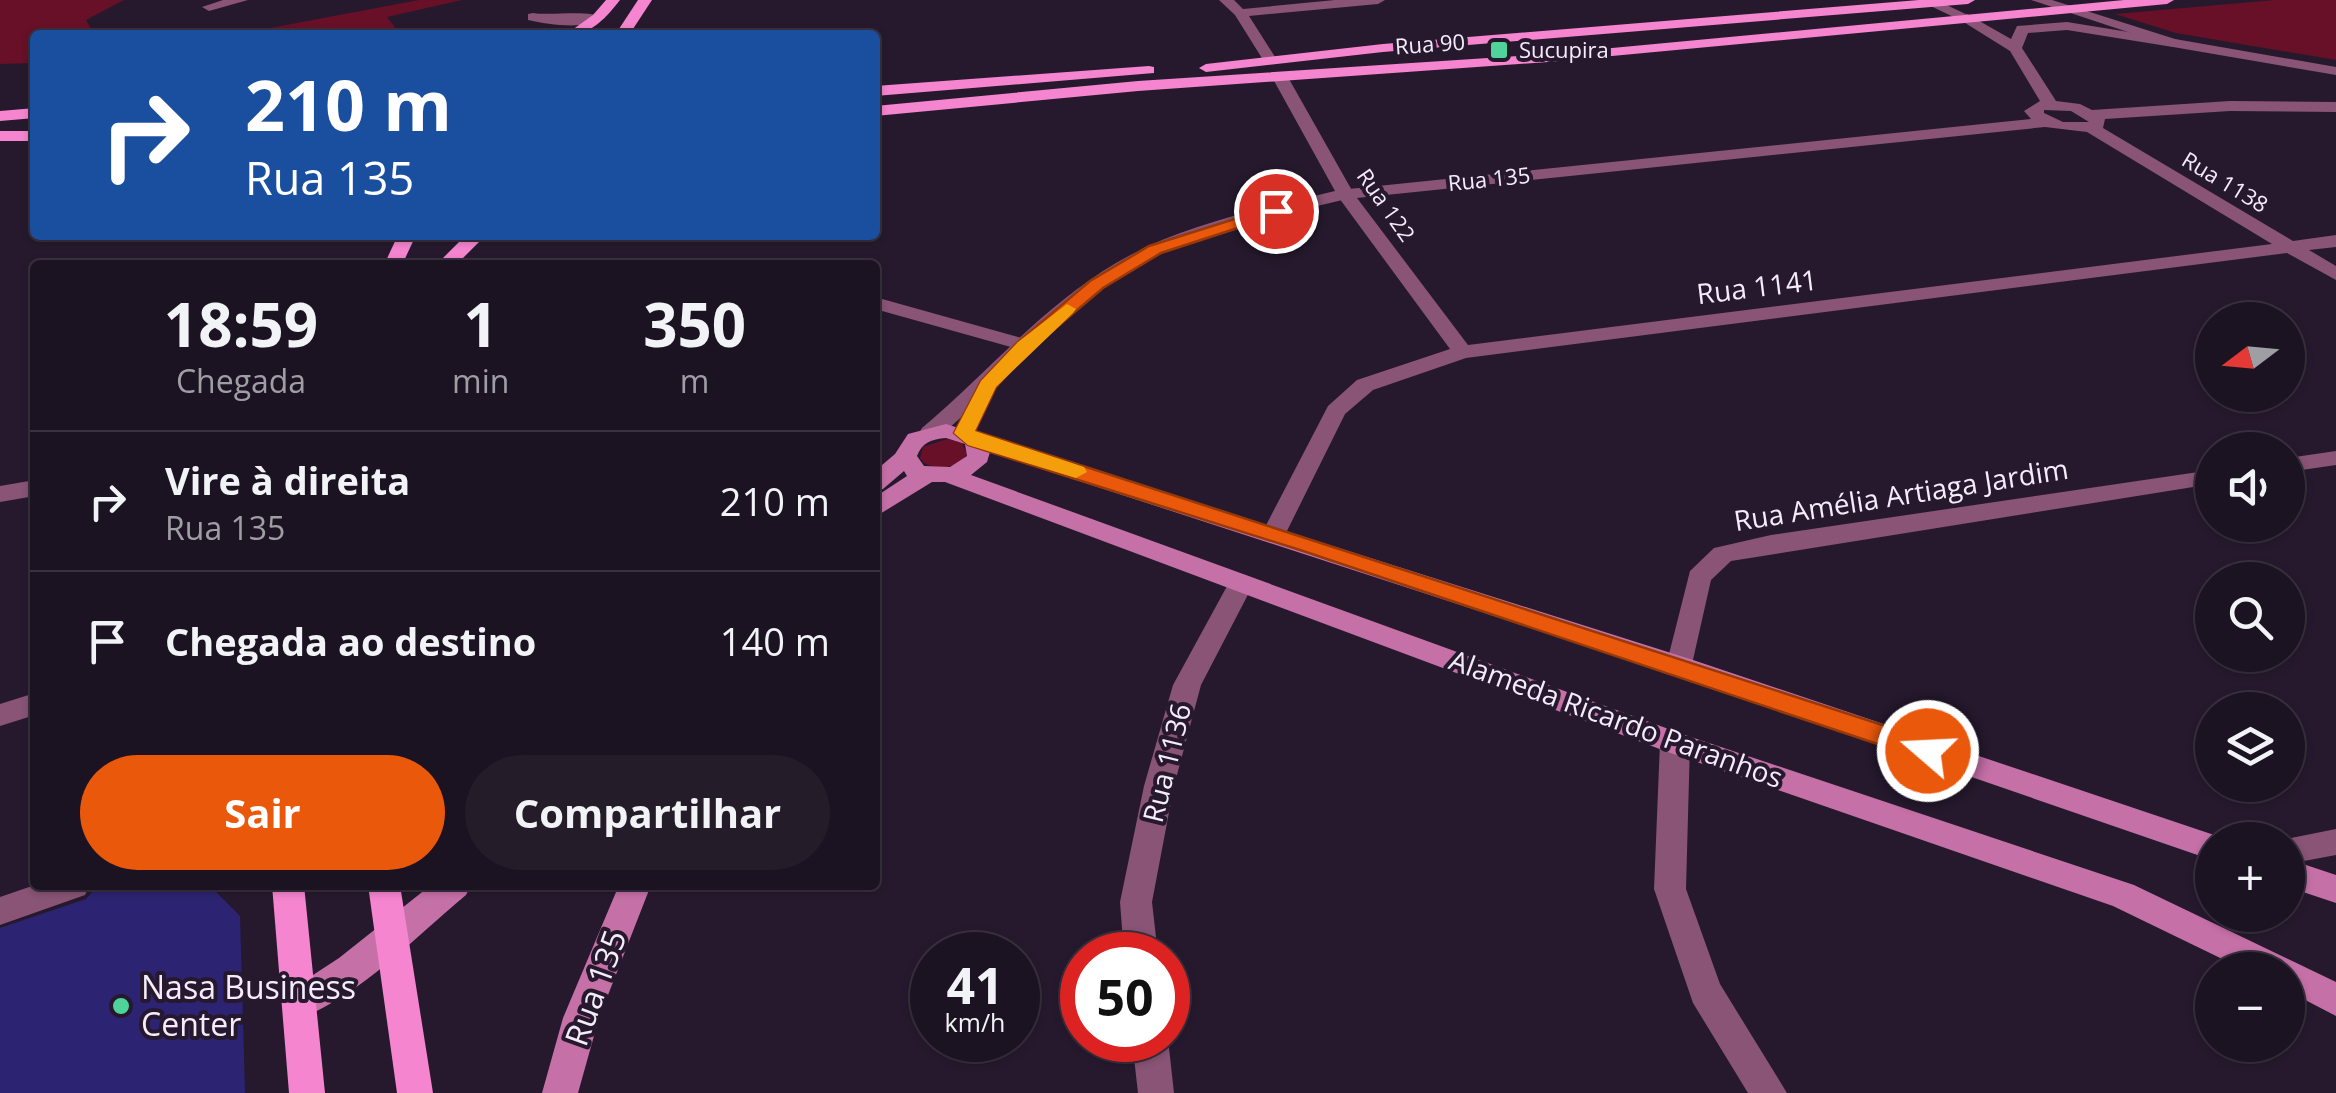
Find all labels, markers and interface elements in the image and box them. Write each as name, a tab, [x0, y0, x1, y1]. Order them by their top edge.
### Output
street label: Rua 90	[1394, 26, 1466, 60]
place label: Sucupira	[1519, 34, 1609, 64]
marker: Sucupira	[1488, 39, 1510, 61]
text: 210 m	[245, 56, 452, 152]
icon: right	[80, 70, 210, 200]
street label: Rua 1138	[2177, 144, 2274, 219]
text: Rua 135	[245, 147, 414, 208]
street label: Rua 135	[1446, 159, 1532, 197]
street label: Rua 122	[1351, 162, 1423, 247]
pin	[1234, 169, 1319, 254]
icon: arrive	[1249, 184, 1304, 239]
street label: Rua 1141	[1694, 260, 1819, 312]
text: 18:59	[164, 283, 318, 365]
text: 1	[464, 283, 498, 365]
text: 350	[643, 283, 746, 365]
north arrow	[2195, 302, 2305, 412]
map controls	[2195, 302, 2305, 1062]
text: Chegada	[176, 359, 306, 402]
text: min	[452, 359, 509, 402]
text: m	[680, 359, 709, 402]
button: sound	[2195, 432, 2305, 542]
street label: Rua Amélia Artiaga Jardim	[1731, 449, 2071, 539]
text: Vire à direita	[165, 454, 410, 506]
icon: right	[80, 474, 135, 529]
text: 210 m	[720, 475, 830, 527]
text: Rua 135	[165, 506, 285, 549]
button: search	[2195, 562, 2305, 672]
icon: arrive	[80, 614, 135, 669]
text: Chegada ao destino	[165, 615, 536, 667]
text: 140 m	[720, 615, 830, 667]
street label: Alameda Ricardo Paranhos	[1445, 640, 1788, 796]
button: layers	[2195, 692, 2305, 802]
street label: Rua 1136	[1133, 699, 1199, 826]
position arrow	[1876, 699, 1980, 803]
button: Sair	[80, 755, 445, 870]
button: Compartilhar	[465, 755, 830, 870]
button: +	[2195, 822, 2305, 932]
street label: Rua 135	[554, 924, 635, 1051]
speed limit sign: 50	[1060, 932, 1190, 1062]
text: 41	[946, 951, 1004, 1019]
button: −	[2195, 952, 2305, 1062]
place label: Nasa Business Center	[141, 965, 356, 1045]
marker: Nasa Business Center	[110, 995, 132, 1017]
text: km/h	[945, 1005, 1005, 1039]

